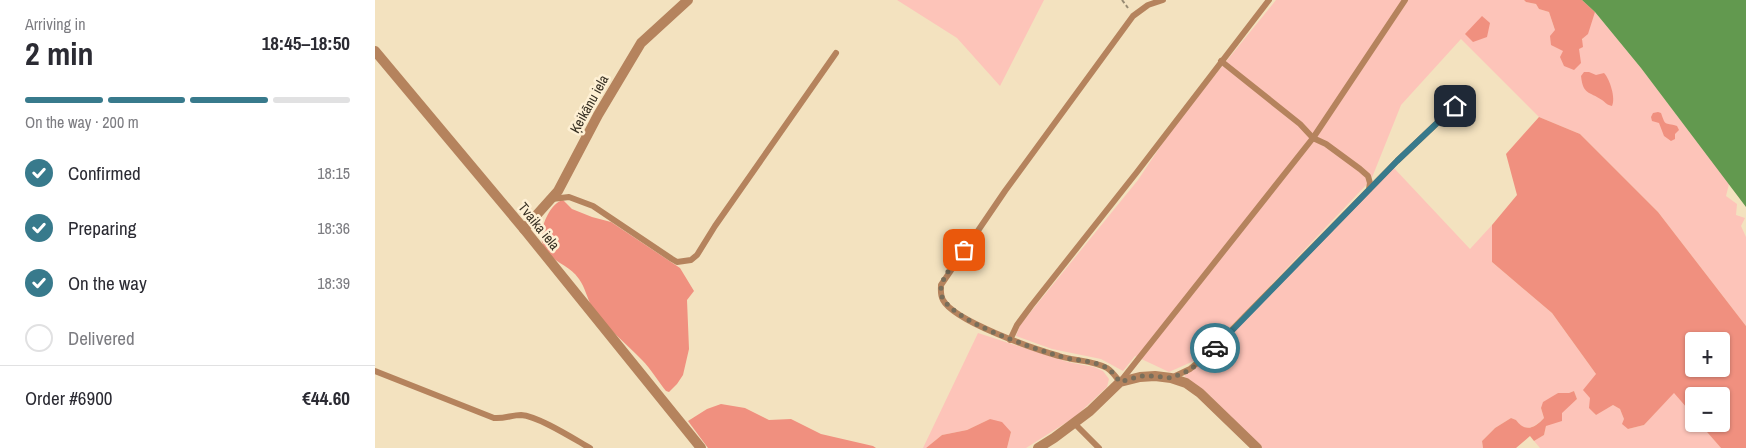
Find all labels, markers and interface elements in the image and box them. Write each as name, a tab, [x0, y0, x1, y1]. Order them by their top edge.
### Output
text: Arriving in	[25, 13, 86, 35]
text: 18:45–18:50	[262, 30, 350, 56]
text: 2 min	[25, 32, 94, 75]
street label: Ķeikānu iela	[566, 71, 613, 136]
pin	[1434, 85, 1476, 127]
icon: home	[1441, 92, 1469, 120]
text: On the way · 200 m	[25, 111, 139, 133]
icon: check	[25, 159, 53, 187]
text: Confirmed	[68, 160, 141, 186]
text: 18:15	[317, 162, 350, 184]
street label: Tvaika iela	[514, 199, 564, 254]
icon: check	[25, 214, 53, 242]
text: Preparing	[68, 215, 136, 241]
text: 18:36	[317, 217, 350, 239]
pin	[943, 229, 985, 271]
icon: bag	[950, 236, 978, 264]
icon: check	[25, 269, 53, 297]
text: On the way	[68, 270, 147, 296]
text: 18:39	[317, 272, 350, 294]
courier	[1190, 323, 1240, 373]
text: Delivered	[68, 325, 135, 351]
map controls	[1685, 332, 1730, 432]
button: +	[1685, 332, 1730, 377]
icon: car	[1201, 334, 1229, 362]
text: Order #6900	[25, 385, 112, 411]
text: €44.60	[302, 385, 350, 411]
button: −	[1685, 387, 1730, 432]

